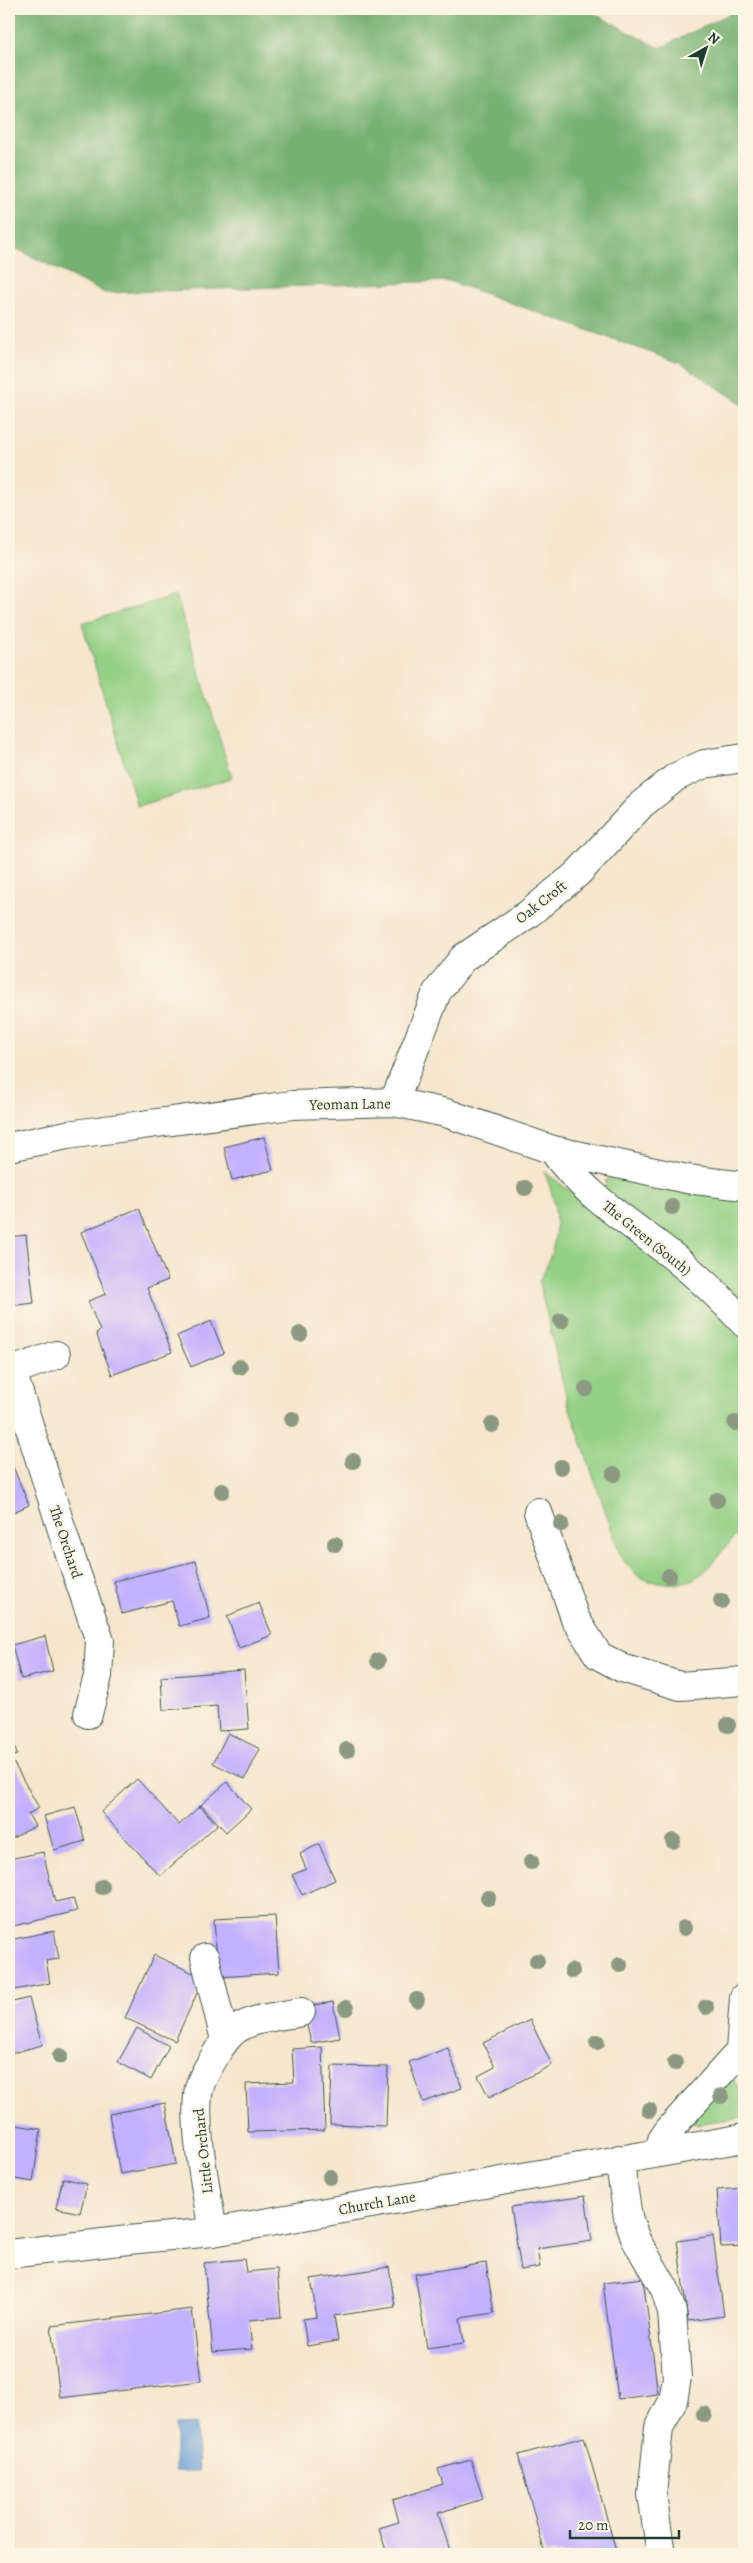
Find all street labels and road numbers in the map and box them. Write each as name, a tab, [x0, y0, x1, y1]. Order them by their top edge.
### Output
street label: Oak Croft	[511, 876, 571, 928]
street label: Yeoman Lane	[308, 1093, 391, 1115]
street label: The Green (South)	[598, 1196, 696, 1280]
street label: The Orchard	[45, 1503, 87, 1582]
street label: Little Orchard	[188, 2106, 217, 2195]
street label: Church Lane	[337, 2186, 417, 2220]

